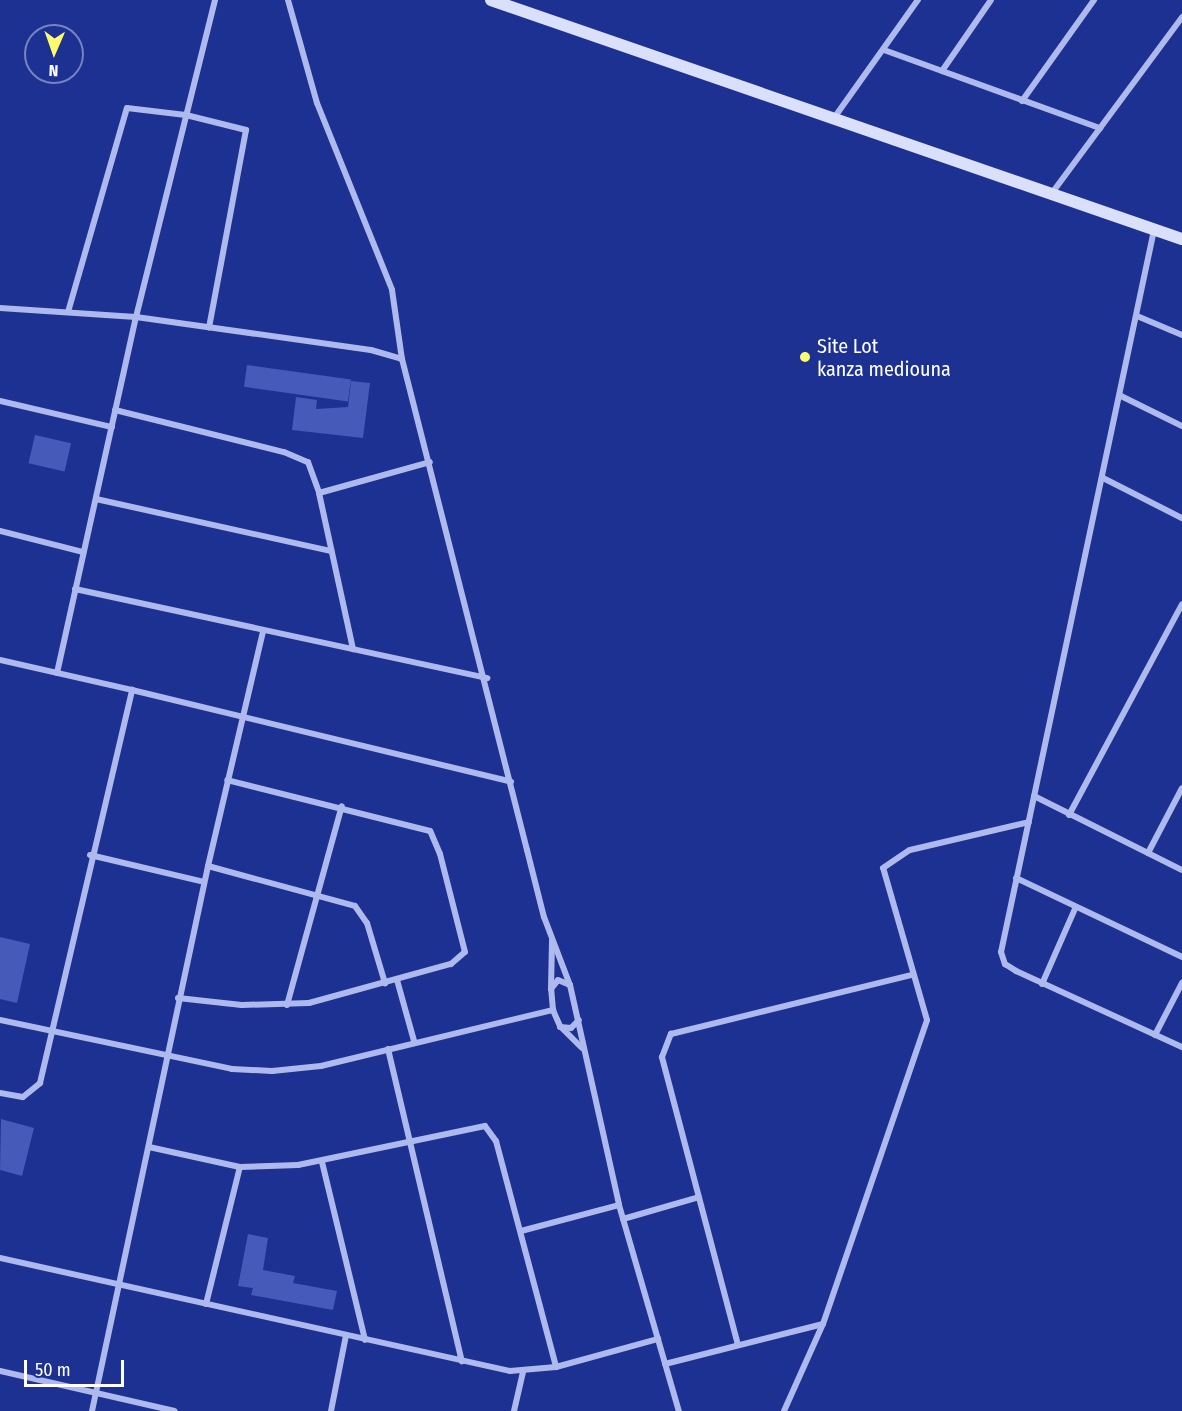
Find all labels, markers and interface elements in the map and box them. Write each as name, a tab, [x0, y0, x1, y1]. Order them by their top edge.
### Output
north arrow	[24, 24, 84, 84]
text: N	[48, 61, 59, 80]
place label: Site Lot kanza mediouna	[817, 334, 951, 381]
marker: Site Lot kanza mediouna	[798, 350, 812, 364]
scale bar	[27, 1348, 128, 1386]
text: 50 m	[35, 1359, 71, 1381]

